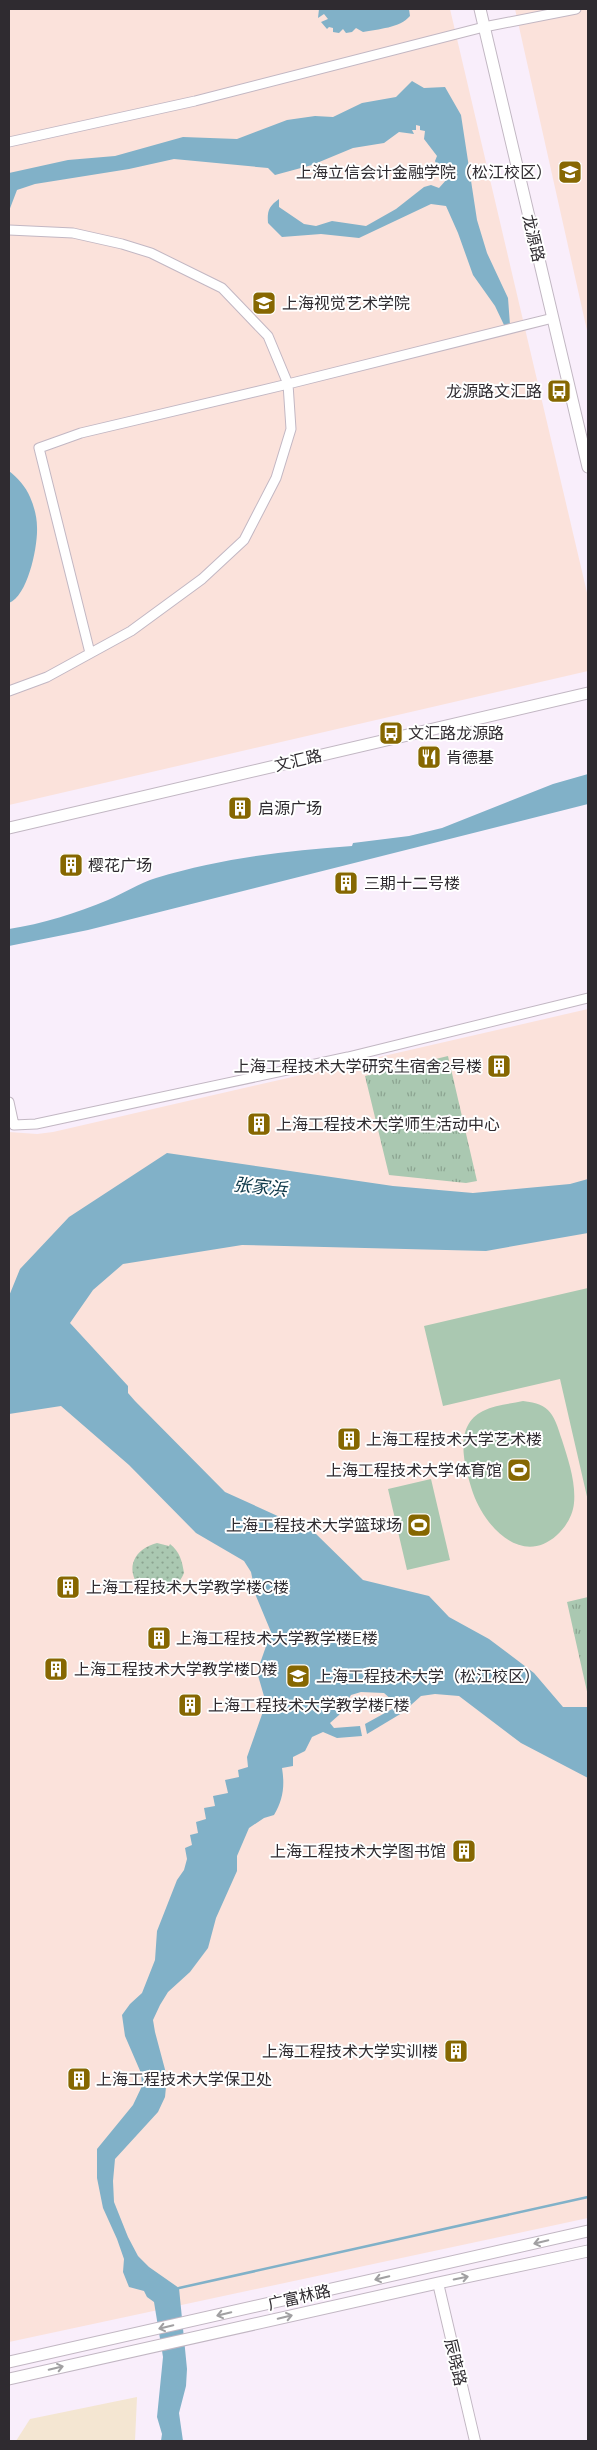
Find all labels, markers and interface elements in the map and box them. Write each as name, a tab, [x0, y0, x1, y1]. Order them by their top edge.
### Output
school or university icon: 上海立信会计金融学院（松江校区）	[557, 159, 583, 185]
place label: 上海立信会计金融学院（松江校区）	[296, 163, 552, 182]
street label: 龙源路	[519, 213, 548, 264]
school or university icon: 上海视觉艺术学院	[251, 290, 277, 316]
place label: 上海视觉艺术学院	[282, 294, 410, 313]
bus stop icon: 龙源路文汇路	[546, 378, 572, 404]
place label: 龙源路文汇路	[446, 382, 542, 401]
bus stop icon: 文汇路龙源路	[378, 720, 404, 746]
place label: 文汇路龙源路	[408, 724, 504, 743]
restaurant icon: 肯德基	[416, 744, 442, 770]
street label: 文汇路	[273, 746, 324, 775]
place label: 肯德基	[446, 748, 494, 767]
building icon: 启源广场	[227, 795, 253, 821]
place label: 启源广场	[258, 799, 322, 818]
building icon: 樱花广场	[58, 852, 84, 878]
place label: 樱花广场	[88, 856, 152, 875]
building icon: 三期十二号楼	[333, 870, 359, 896]
place label: 三期十二号楼	[364, 874, 460, 893]
building icon: 上海工程技术大学研究生宿舍2号楼	[486, 1053, 512, 1079]
place label: 上海工程技术大学研究生宿舍2号楼	[234, 1057, 482, 1076]
building icon: 上海工程技术大学师生活动中心	[246, 1111, 272, 1137]
place label: 上海工程技术大学师生活动中心	[276, 1115, 500, 1134]
water label: 张家浜	[232, 1173, 290, 1200]
building icon: 上海工程技术大学艺术楼	[336, 1426, 362, 1452]
place label: 上海工程技术大学艺术楼	[366, 1430, 542, 1449]
sports icon: 上海工程技术大学体育馆	[506, 1457, 532, 1483]
place label: 上海工程技术大学体育馆	[326, 1461, 502, 1480]
sports icon: 上海工程技术大学篮球场	[406, 1512, 432, 1538]
place label: 上海工程技术大学篮球场	[226, 1516, 402, 1535]
building icon: 上海工程技术大学教学楼C楼	[55, 1574, 81, 1600]
place label: 上海工程技术大学教学楼C楼	[86, 1578, 289, 1597]
building icon: 上海工程技术大学教学楼E楼	[146, 1625, 172, 1651]
place label: 上海工程技术大学教学楼E楼	[176, 1629, 378, 1648]
building icon: 上海工程技术大学教学楼D楼	[43, 1656, 69, 1682]
place label: 上海工程技术大学教学楼D楼	[74, 1660, 277, 1679]
school or university icon: 上海工程技术大学（松江校区）	[285, 1663, 311, 1689]
place label: 上海工程技术大学（松江校区）	[316, 1667, 540, 1686]
building icon: 上海工程技术大学教学楼F楼	[177, 1692, 203, 1718]
place label: 上海工程技术大学教学楼F楼	[208, 1696, 409, 1715]
building icon: 上海工程技术大学图书馆	[451, 1838, 477, 1864]
place label: 上海工程技术大学图书馆	[270, 1842, 446, 1861]
building icon: 上海工程技术大学实训楼	[443, 2038, 469, 2064]
place label: 上海工程技术大学实训楼	[262, 2042, 438, 2061]
building icon: 上海工程技术大学保卫处	[66, 2066, 92, 2092]
place label: 上海工程技术大学保卫处	[96, 2070, 272, 2089]
one-way arrow	[533, 2237, 549, 2247]
one-way arrow	[452, 2273, 468, 2282]
one-way arrow	[375, 2274, 391, 2283]
street label: 广富林路	[266, 2281, 332, 2314]
one-way arrow	[216, 2310, 232, 2319]
one-way arrow	[276, 2312, 292, 2321]
one-way arrow	[158, 2323, 174, 2332]
street label: 辰晓路	[441, 2337, 470, 2388]
one-way arrow	[48, 2363, 64, 2372]

